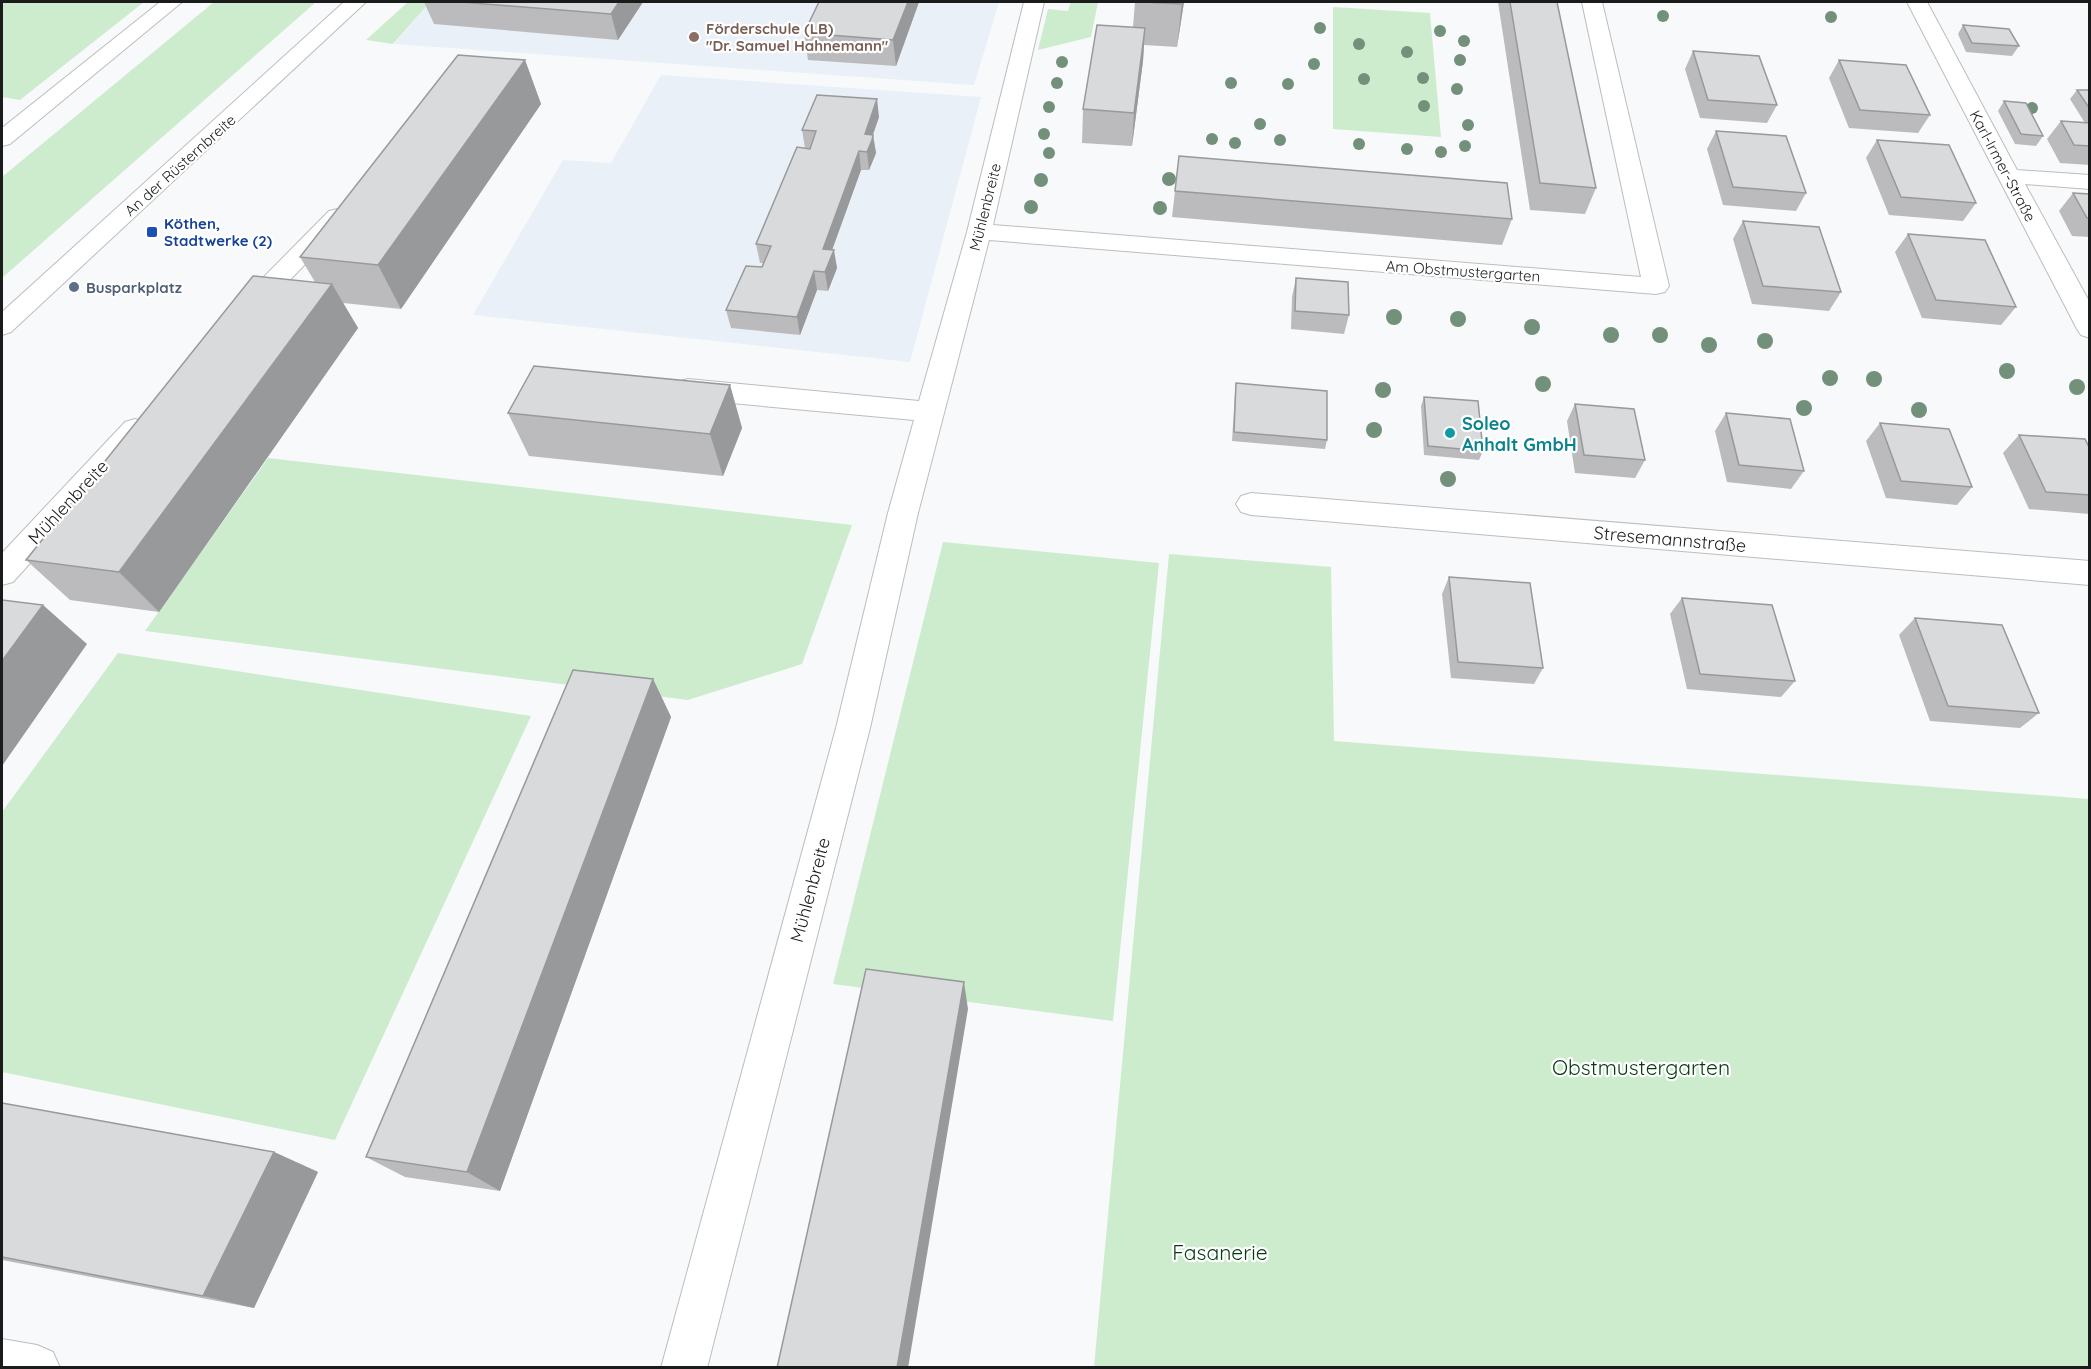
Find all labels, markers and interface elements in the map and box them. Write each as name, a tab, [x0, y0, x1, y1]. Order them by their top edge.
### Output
place label: Förderschule (LB) "Dr. Samuel Hahnemann"	[706, 19, 889, 55]
marker: Förderschule (LB) "Dr. Samuel Hahnemann"	[687, 30, 701, 44]
street label: Karl-Irmer-Straße	[1966, 107, 2040, 225]
street label: An der Rüsternbreite	[121, 110, 239, 220]
street label: Mühlenbreite	[965, 161, 1005, 253]
place label: Köthen, Stadtwerke (2)	[164, 214, 272, 250]
marker: Köthen, Stadtwerke (2)	[145, 225, 159, 239]
street label: Am Obstmustergarten	[1385, 256, 1541, 286]
place label: Busparkplatz	[86, 278, 182, 297]
marker: Busparkplatz	[67, 280, 81, 294]
place label: Soleo Anhalt GmbH	[1462, 412, 1577, 456]
marker: Soleo Anhalt GmbH	[1443, 426, 1457, 440]
street label: Mühlenbreite	[23, 455, 113, 549]
street label: Stresemannstraße	[1593, 521, 1747, 557]
street label: Mühlenbreite	[785, 835, 835, 945]
park label: Obstmustergarten	[1552, 1054, 1730, 1080]
park label: Fasanerie	[1172, 1239, 1268, 1265]

